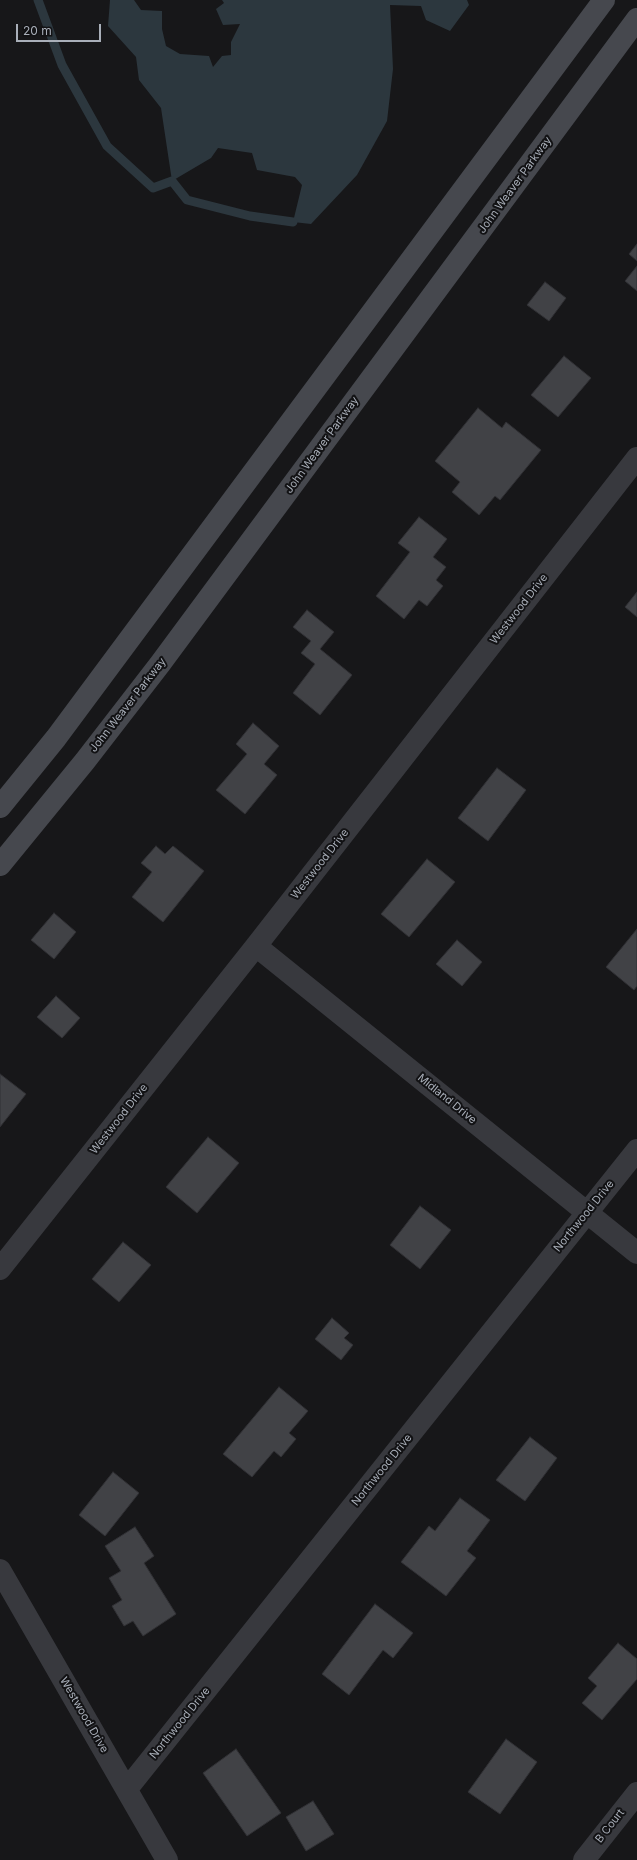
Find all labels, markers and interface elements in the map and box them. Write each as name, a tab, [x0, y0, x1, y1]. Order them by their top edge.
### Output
scale bar	[18, 16, 103, 42]
text: 20 m	[23, 23, 52, 38]
street label: John Weaver Parkway	[476, 134, 554, 236]
street label: John Weaver Parkway	[283, 394, 361, 496]
street label: Westwood Drive	[488, 571, 550, 647]
street label: John Weaver Parkway	[87, 655, 169, 755]
street label: Westwood Drive	[289, 826, 351, 902]
street label: Midland Drive	[415, 1071, 479, 1127]
street label: Westwood Drive	[88, 1081, 150, 1157]
street label: Northwood Drive	[551, 1177, 617, 1255]
street label: Northwood Drive	[349, 1431, 415, 1509]
street label: Westwood Drive	[57, 1675, 111, 1755]
street label: Northwood Drive	[147, 1684, 213, 1762]
street label: B Court	[593, 1806, 627, 1846]

